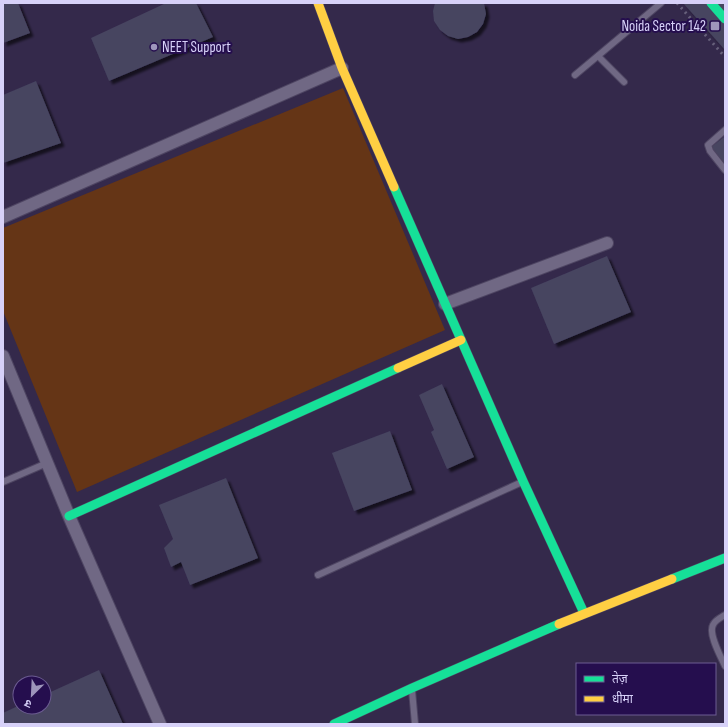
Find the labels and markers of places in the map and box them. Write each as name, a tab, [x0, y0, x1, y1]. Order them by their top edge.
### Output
place label: Noida Sector 142	[621, 17, 706, 36]
marker: Noida Sector 142	[709, 20, 721, 32]
place label: NEET Support	[162, 38, 231, 57]
marker: NEET Support	[149, 42, 159, 52]

